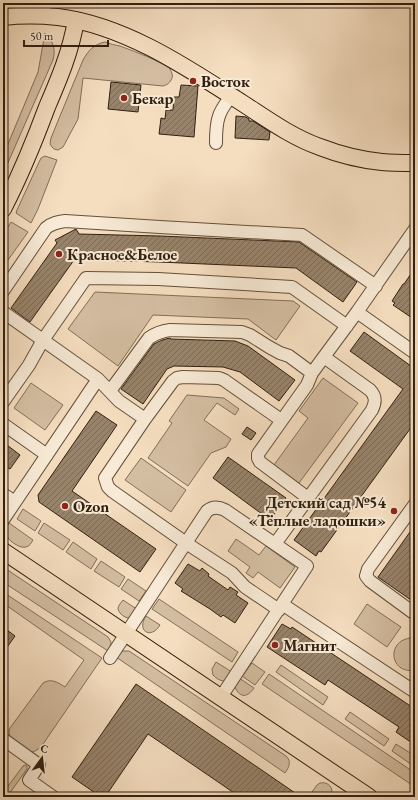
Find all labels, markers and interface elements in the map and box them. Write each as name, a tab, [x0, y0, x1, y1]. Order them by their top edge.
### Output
scale bar	[24, 22, 108, 48]
text: 50 m	[30, 28, 54, 44]
place label: Восток	[201, 71, 250, 92]
marker: Восток	[188, 76, 198, 86]
place label: Бекар	[132, 88, 173, 109]
marker: Бекар	[119, 93, 129, 103]
place label: Красное&Белое	[67, 244, 178, 265]
marker: Красное&Белое	[54, 249, 64, 259]
place label: Детский сад №54 «Тёплые ладошки»	[248, 492, 387, 531]
place label: Ozon	[73, 496, 109, 517]
marker: Ozon	[60, 501, 70, 511]
marker: Детский сад №54 «Тёплые ладошки»	[389, 506, 399, 516]
place label: Магнит	[283, 635, 337, 656]
marker: Магнит	[270, 640, 280, 650]
north arrow	[22, 738, 62, 778]
text: С	[39, 741, 50, 756]

